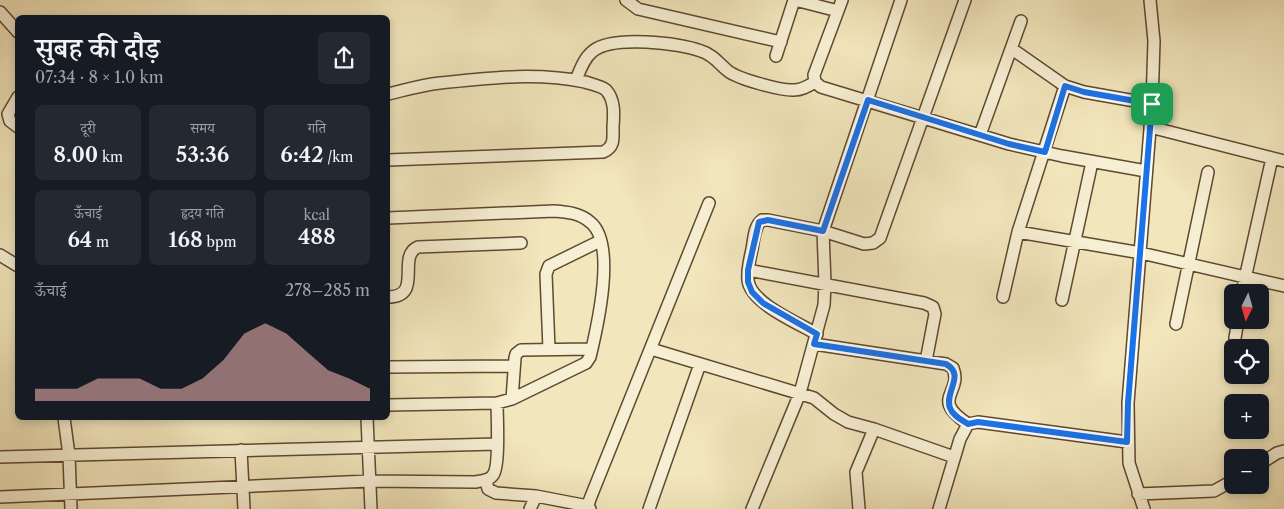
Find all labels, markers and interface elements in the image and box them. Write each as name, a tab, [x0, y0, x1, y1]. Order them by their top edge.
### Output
text: सुबह की दौड़	[35, 31, 160, 65]
button: share	[318, 32, 370, 84]
text: 07:34 · 8 × 1.0 km	[35, 67, 164, 87]
pin	[1131, 83, 1173, 125]
icon: arrive	[1138, 90, 1166, 118]
text: दूरी	[81, 119, 96, 137]
text: समय	[190, 119, 215, 137]
text: गति	[308, 119, 326, 137]
text: 8.00	[53, 142, 98, 167]
text: 53:36	[176, 142, 229, 167]
text: 6:42	[280, 142, 323, 167]
text: km	[98, 148, 123, 166]
text: /km	[323, 148, 353, 166]
text: ऊँचाई	[74, 204, 102, 222]
text: हृदय गति	[181, 204, 224, 222]
text: kcal	[304, 206, 330, 224]
text: 488	[298, 224, 336, 249]
text: 64	[67, 227, 92, 252]
text: 168	[168, 227, 203, 252]
text: m	[92, 233, 109, 251]
text: bpm	[203, 233, 237, 251]
text: ऊँचाई	[35, 280, 67, 300]
text: 278–285 m	[285, 280, 370, 300]
north arrow	[1224, 284, 1269, 329]
map controls	[1224, 284, 1269, 494]
button: locate	[1224, 339, 1269, 384]
button: +	[1224, 394, 1269, 439]
button: −	[1224, 449, 1269, 494]

